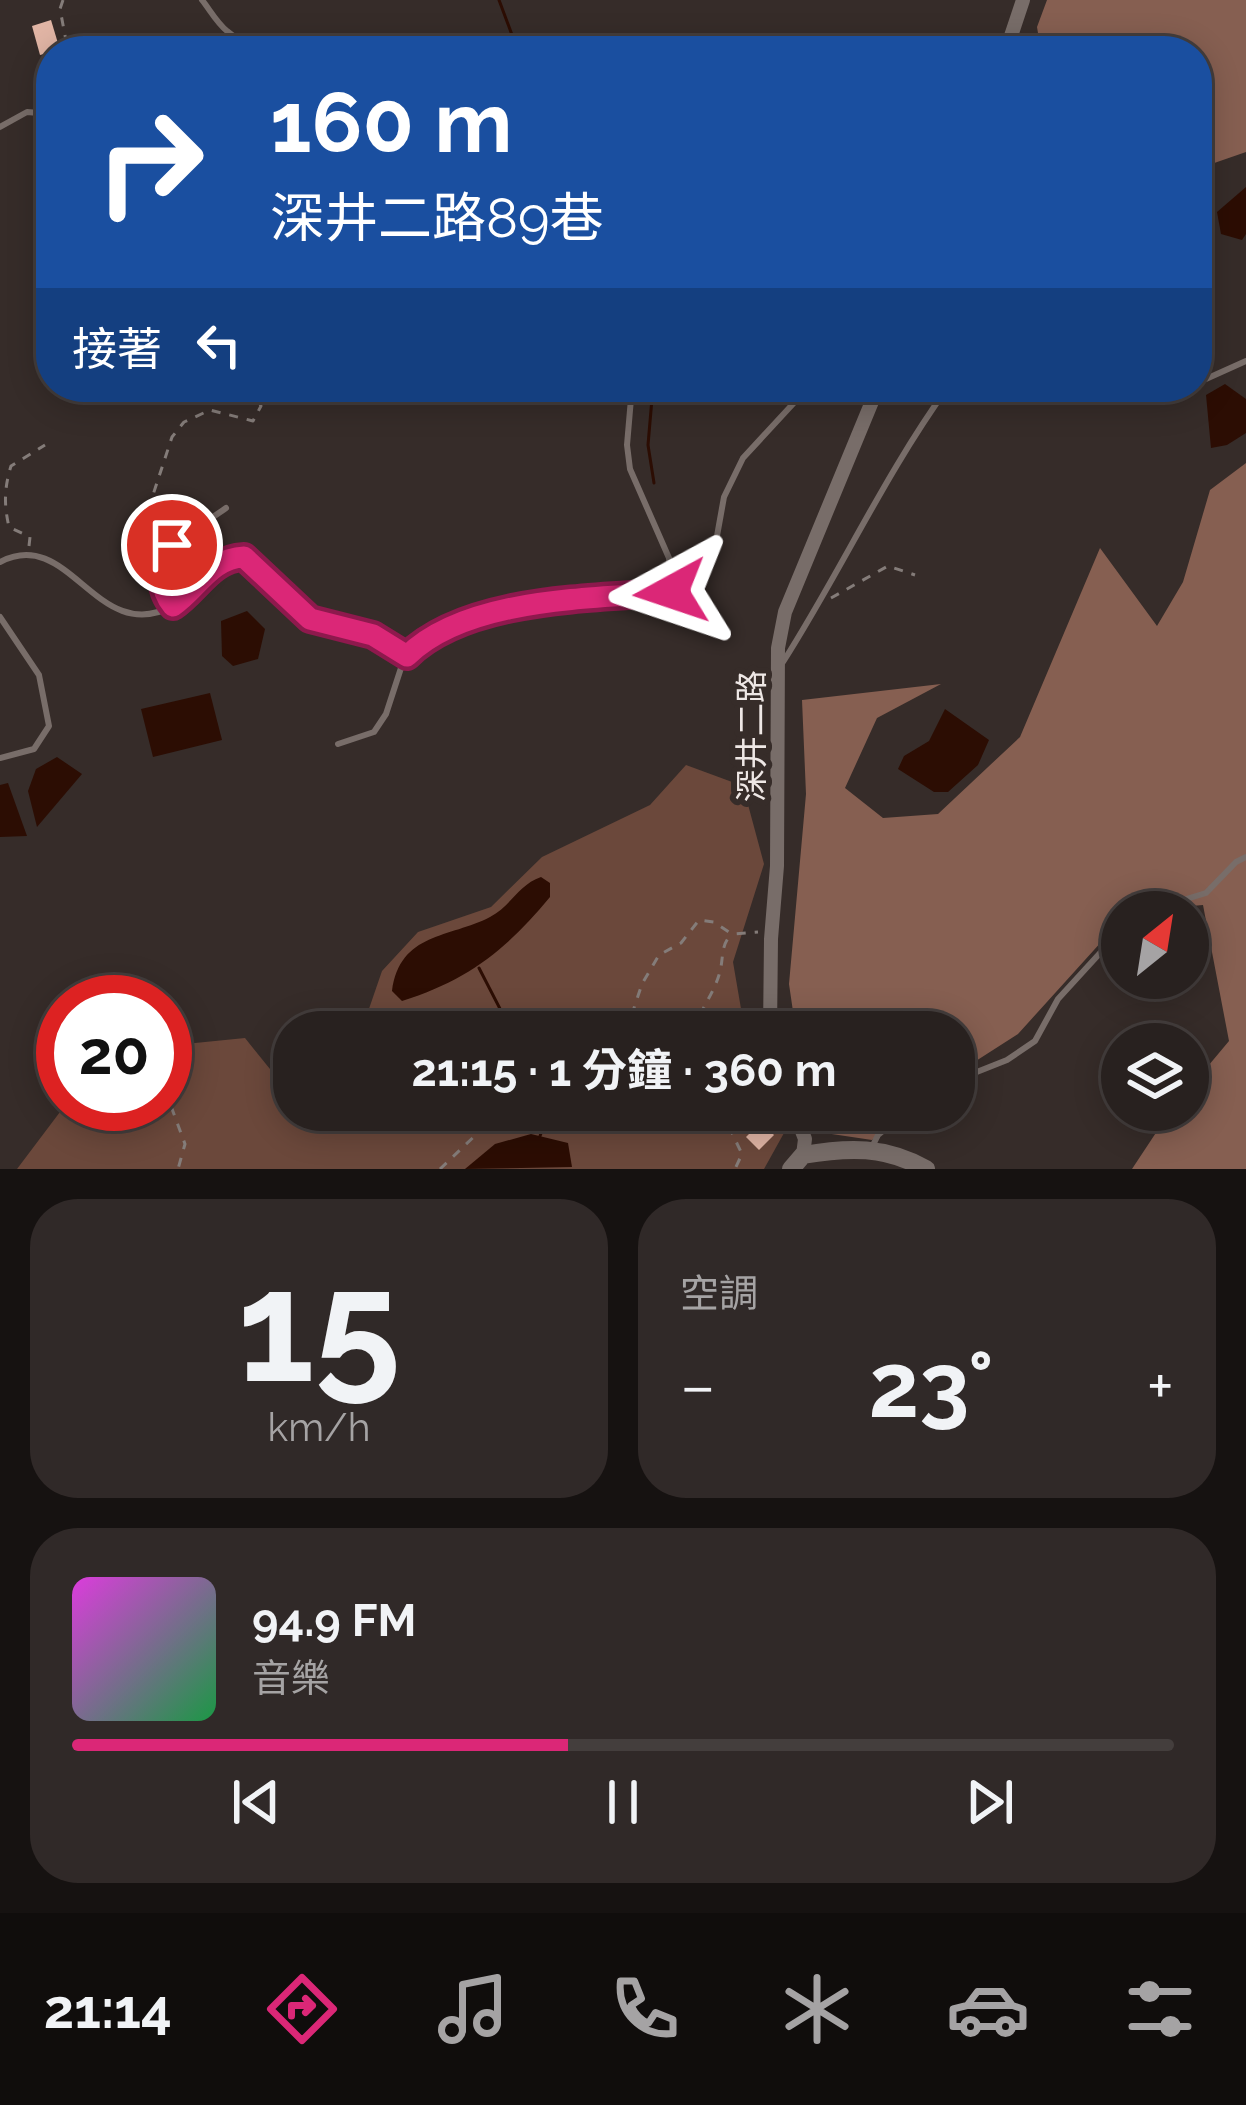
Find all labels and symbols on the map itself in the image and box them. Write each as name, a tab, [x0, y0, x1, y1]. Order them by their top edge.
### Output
pin	[121, 494, 223, 596]
position arrow	[608, 529, 734, 655]
street label: 深井二路	[732, 670, 771, 802]
north arrow	[1101, 891, 1209, 999]
speed limit sign: 20	[36, 975, 192, 1131]

